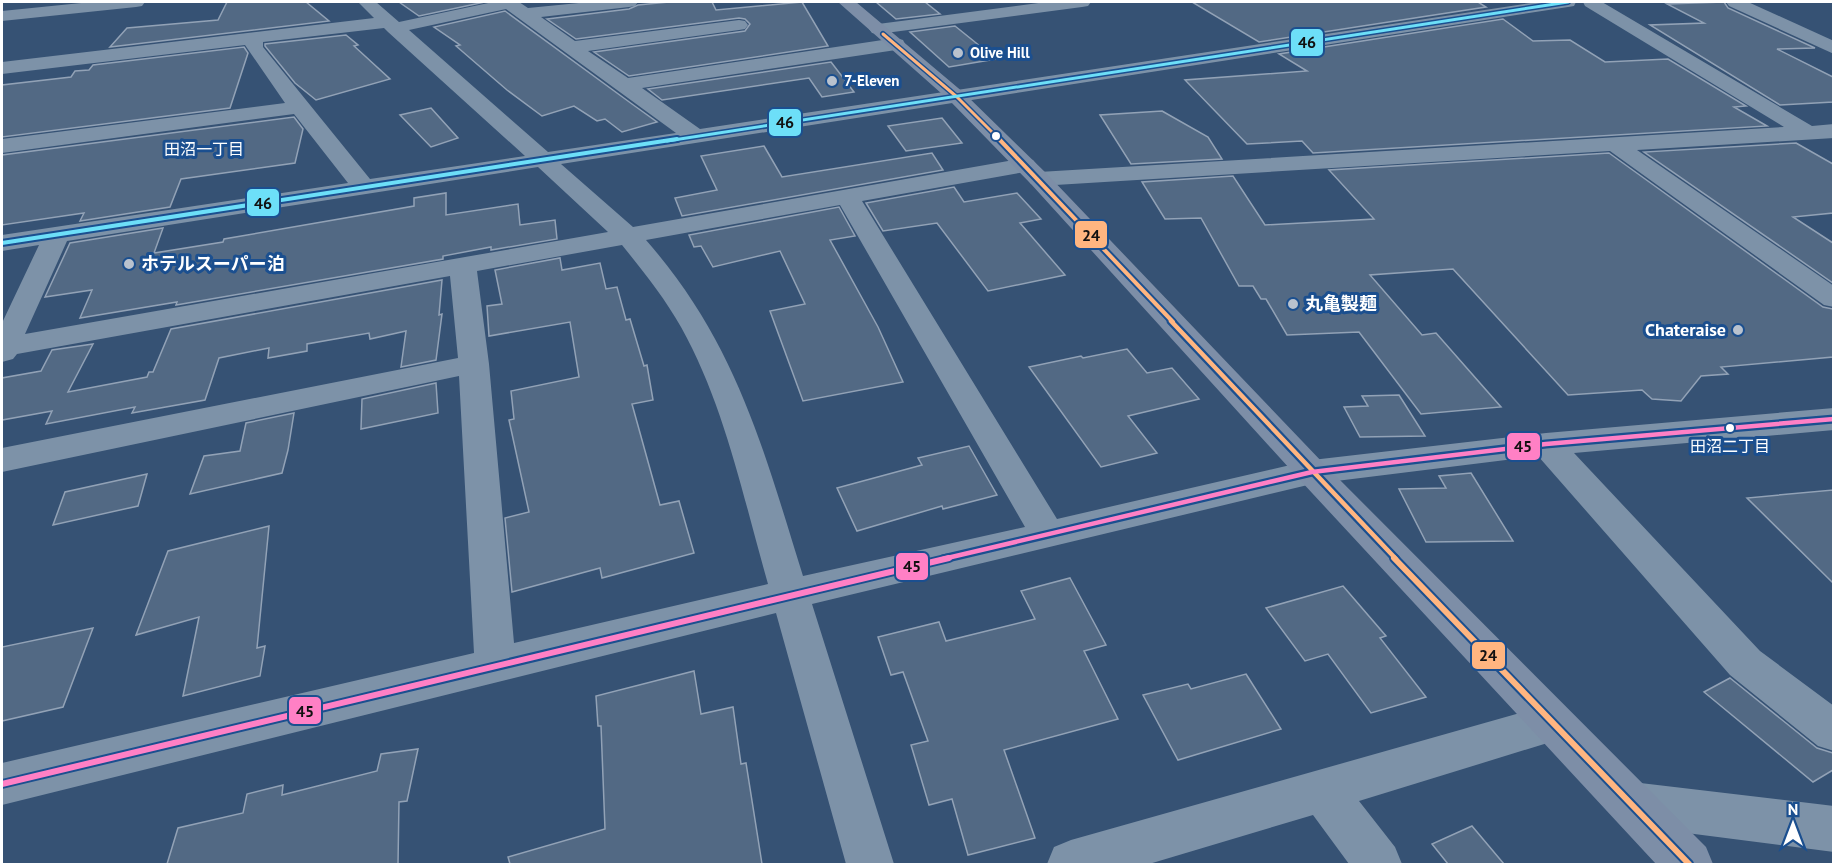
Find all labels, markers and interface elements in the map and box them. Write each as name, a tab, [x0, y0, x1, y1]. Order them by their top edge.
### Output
line badge: 46	[1290, 28, 1324, 57]
text: 46	[1298, 32, 1316, 52]
place label: Olive Hill	[970, 43, 1030, 62]
marker: Olive Hill	[951, 46, 965, 60]
place label: 7-Eleven	[844, 71, 899, 90]
marker: 7-Eleven	[825, 74, 839, 88]
line badge: 46	[768, 108, 802, 137]
text: 46	[776, 112, 794, 132]
unlabelled marker	[990, 130, 1002, 142]
district label: 田沼一丁目	[164, 139, 244, 159]
line badge: 46	[246, 188, 280, 217]
text: 46	[254, 193, 272, 213]
line badge: 24	[1074, 220, 1108, 249]
text: 24	[1082, 225, 1100, 245]
place label: ホテルスーパー泊	[141, 252, 285, 275]
marker: ホテルスーパー泊	[122, 257, 136, 271]
place label: 丸亀製麺	[1305, 292, 1377, 315]
marker: 丸亀製麺	[1286, 297, 1300, 311]
place label: Chateraise	[1645, 318, 1726, 341]
marker: Chateraise	[1731, 323, 1745, 337]
marker: 田沼二丁目	[1724, 422, 1736, 434]
line badge: 45	[1506, 432, 1541, 461]
text: 45	[1514, 436, 1532, 456]
place label: 田沼二丁目	[1690, 436, 1770, 456]
line badge: 45	[895, 552, 929, 581]
text: 45	[903, 556, 921, 576]
line badge: 24	[1471, 641, 1506, 670]
text: 24	[1479, 645, 1497, 665]
line badge: 45	[288, 696, 322, 725]
text: 45	[296, 701, 314, 721]
north arrow	[1763, 794, 1823, 854]
text: N	[1788, 799, 1798, 819]

